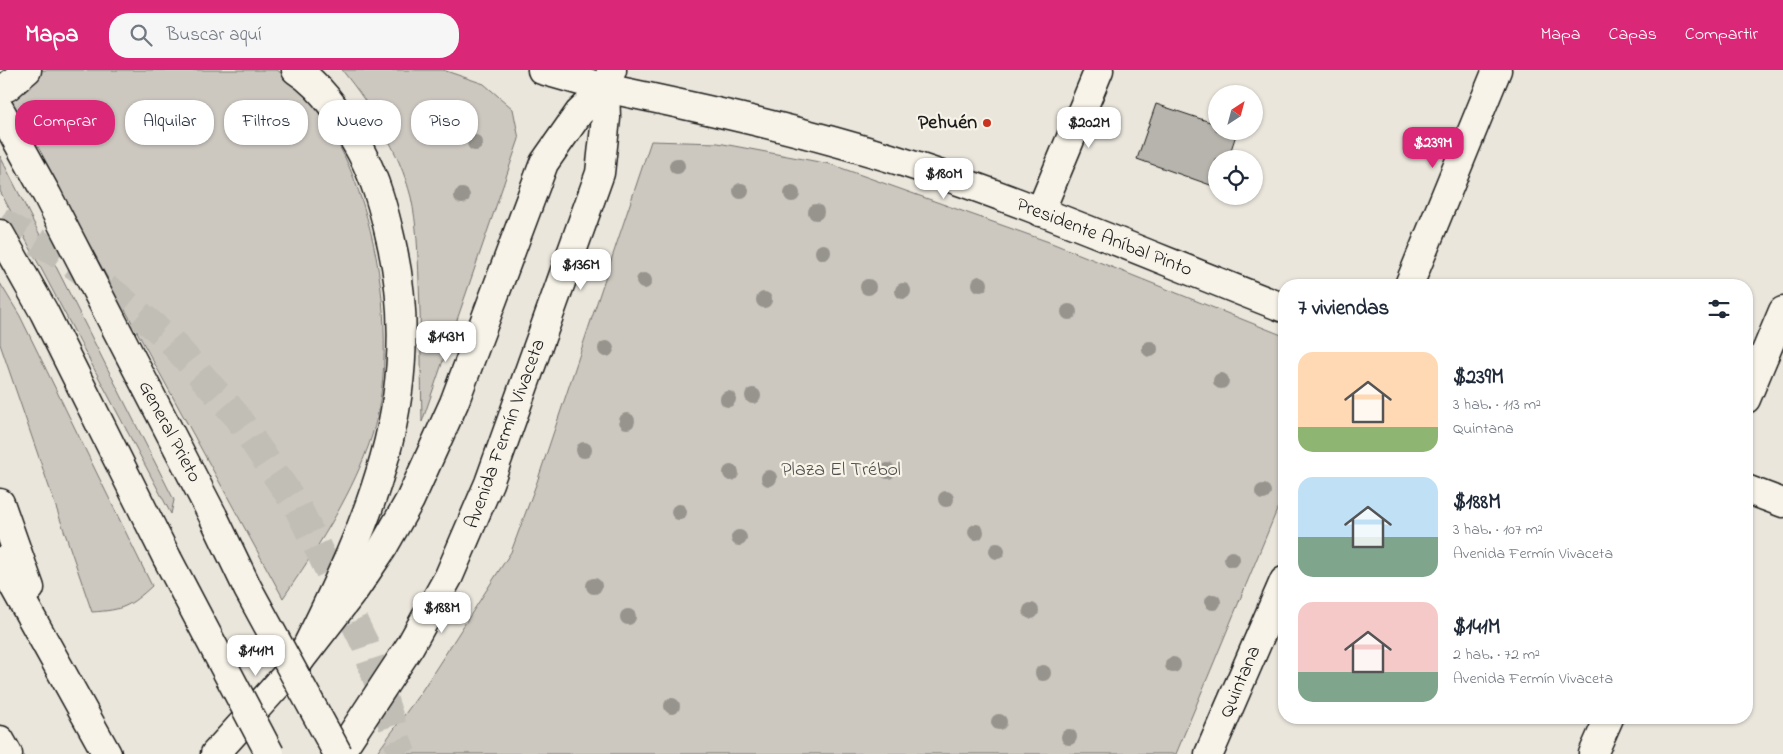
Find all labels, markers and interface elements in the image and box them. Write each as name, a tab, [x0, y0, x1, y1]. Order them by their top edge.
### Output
search box	[109, 13, 459, 58]
text: Mapa	[25, 18, 79, 53]
icon: search	[127, 21, 155, 49]
text: Buscar aquí	[167, 22, 262, 49]
text: Mapa	[1540, 22, 1581, 48]
text: Capas	[1609, 22, 1657, 48]
text: Compartir	[1685, 22, 1758, 48]
north arrow	[1208, 85, 1262, 140]
map controls	[1208, 85, 1263, 205]
chip: Comprar	[15, 100, 115, 145]
chip: Alquilar	[125, 100, 214, 145]
chip: Filtros	[224, 100, 308, 145]
chip: Nuevo	[318, 100, 401, 145]
chip: Piso	[411, 100, 478, 145]
pin: $202M	[1054, 106, 1124, 149]
place label: Pehuén	[918, 109, 977, 138]
text: $202M	[1068, 111, 1110, 135]
marker: Pehuén	[981, 117, 993, 129]
pin: $239M	[1398, 126, 1468, 169]
text: $239M	[1414, 131, 1452, 155]
button: locate	[1208, 150, 1263, 205]
pin: $180M	[909, 158, 979, 200]
text: $180M	[925, 162, 963, 186]
street label: Presidente Aníbal Pinto	[1012, 191, 1196, 285]
pin: $136M	[546, 248, 616, 291]
text: $136M	[562, 253, 600, 277]
text: 7 viviendas	[1298, 294, 1389, 324]
icon: filters	[1705, 295, 1733, 323]
pin: $143M	[411, 320, 481, 363]
text: $143M	[427, 325, 465, 349]
street label: Avenida Fermín Vivaceta	[458, 335, 554, 533]
text: $239M	[1453, 363, 1504, 393]
icon: home	[1338, 372, 1398, 432]
street label: General Prieto	[130, 376, 208, 488]
text: 3 hab. · 113 m²	[1453, 393, 1541, 417]
text: Quintana	[1453, 417, 1514, 441]
park label: Plaza El Trébol	[781, 456, 901, 485]
text: $188M	[1453, 488, 1501, 518]
icon: home	[1338, 497, 1398, 557]
text: 3 hab. · 107 m²	[1453, 518, 1543, 542]
text: Avenida Fermín Vivaceta	[1453, 542, 1613, 566]
pin: $188M	[407, 592, 477, 634]
text: $188M	[424, 596, 460, 620]
text: $141M	[1453, 613, 1500, 643]
icon: home	[1338, 622, 1398, 682]
pin: $141M	[221, 634, 291, 677]
text: $141M	[238, 639, 274, 663]
street label: Quintana	[1213, 641, 1269, 723]
text: 2 hab. · 72 m²	[1453, 643, 1540, 667]
text: Avenida Fermín Vivaceta	[1453, 667, 1613, 691]

